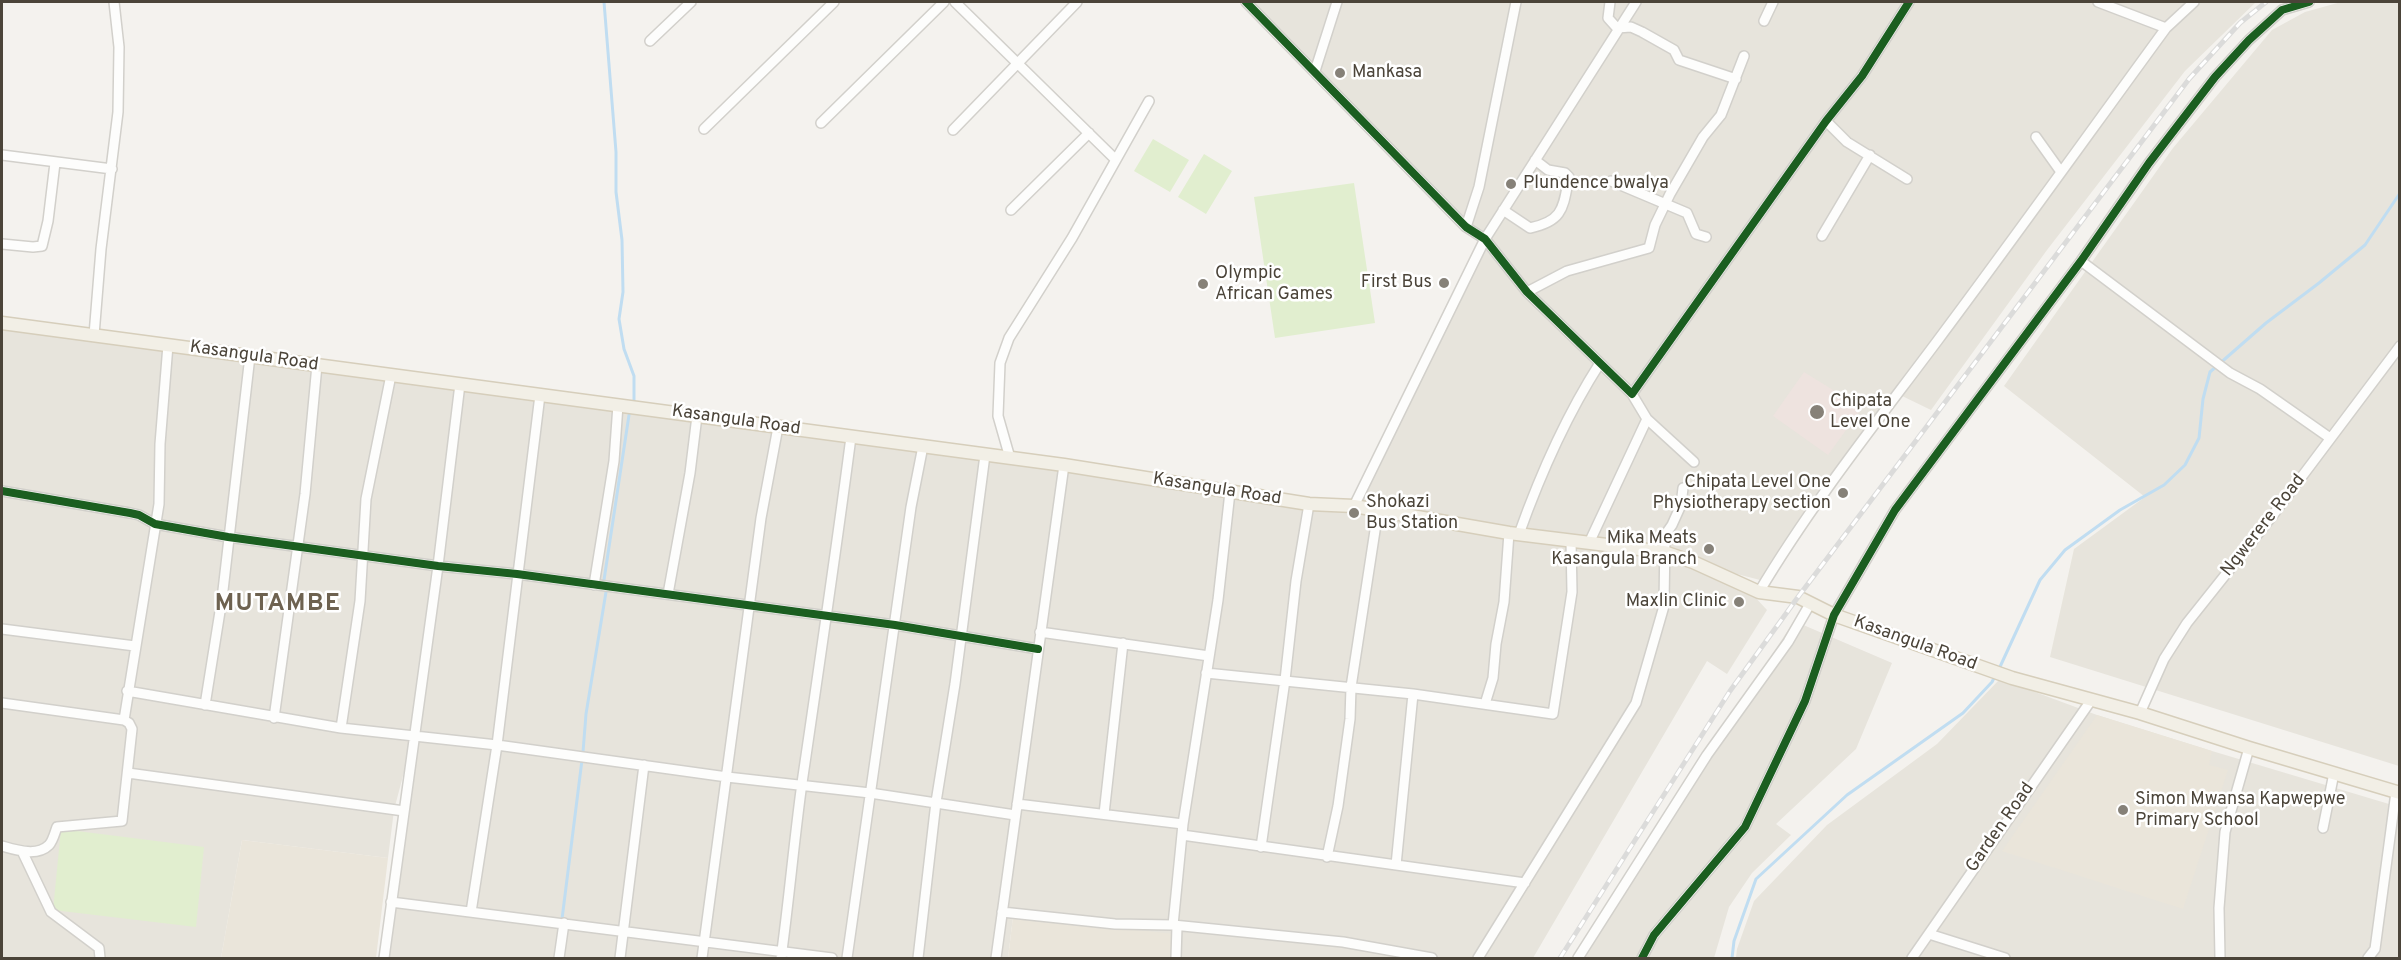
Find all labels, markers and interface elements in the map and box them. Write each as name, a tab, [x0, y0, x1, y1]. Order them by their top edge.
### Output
place label: Mankasa	[1352, 62, 1422, 84]
marker: Mankasa	[1333, 66, 1347, 80]
place label: Plundence bwalya	[1523, 173, 1669, 195]
marker: Plundence bwalya	[1504, 177, 1518, 191]
place label: Olympic African Games	[1215, 263, 1333, 306]
place label: First Bus	[1361, 272, 1432, 294]
marker: First Bus	[1437, 276, 1451, 290]
marker: Olympic African Games	[1196, 277, 1210, 291]
street label: Kasangula Road	[188, 337, 320, 377]
place label: Chipata Level One	[1830, 391, 1910, 434]
street label: Kasangula Road	[670, 401, 802, 441]
marker: Chipata Level One	[1808, 403, 1826, 421]
street label: Kasangula Road	[1151, 469, 1283, 511]
street label: Ngwerere Road	[2217, 470, 2311, 582]
place label: Chipata Level One Physiotherapy section	[1652, 472, 1831, 514]
marker: Chipata Level One Physiotherapy section	[1836, 486, 1850, 500]
place label: Shokazi Bus Station	[1366, 492, 1458, 534]
marker: Shokazi Bus Station	[1347, 506, 1361, 520]
place label: Mika Meats Kasangula Branch	[1551, 528, 1697, 570]
marker: Mika Meats Kasangula Branch	[1702, 542, 1716, 556]
district label: MUTAMBE	[215, 591, 341, 619]
place label: Maxlin Clinic	[1626, 591, 1727, 613]
marker: Maxlin Clinic	[1732, 595, 1746, 609]
street label: Kasangula Road	[1850, 612, 1980, 676]
street label: Garden Road	[1962, 779, 2040, 877]
place label: Simon Mwansa Kapwepwe Primary School	[2135, 789, 2345, 832]
marker: Simon Mwansa Kapwepwe Primary School	[2116, 803, 2130, 817]

